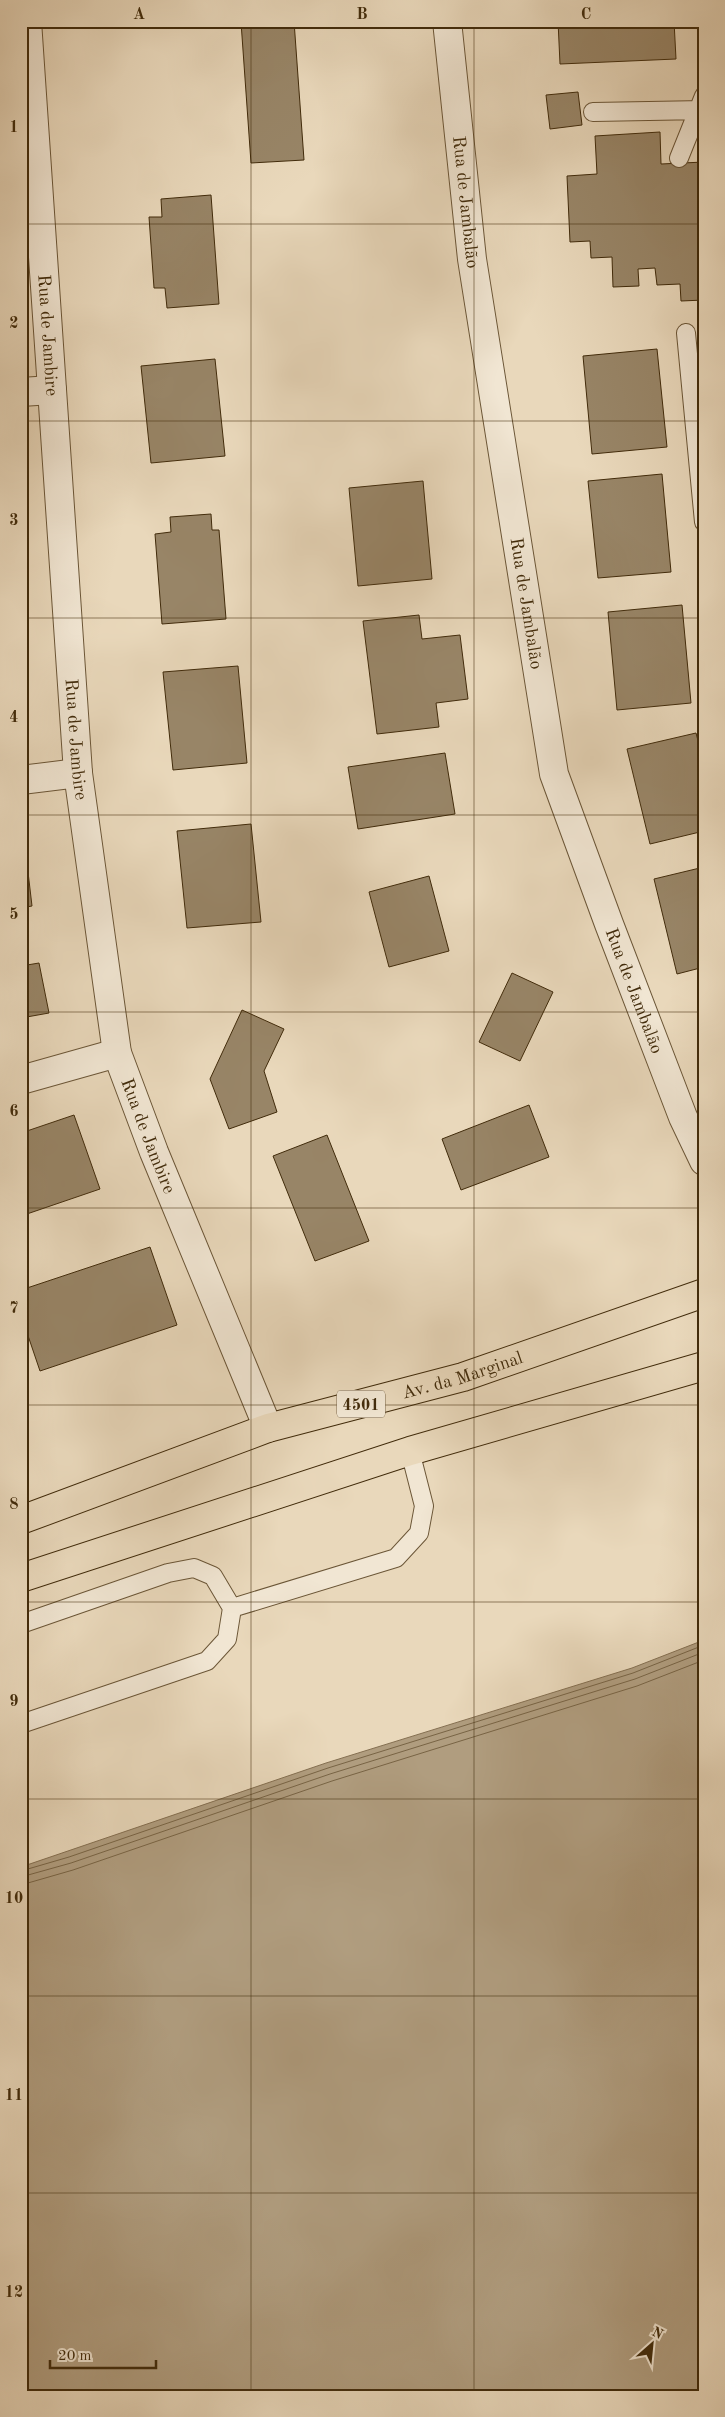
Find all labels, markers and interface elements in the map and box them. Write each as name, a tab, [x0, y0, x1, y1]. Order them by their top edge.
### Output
text: A	[133, 7, 145, 23]
text: B	[356, 7, 368, 23]
text: C	[581, 7, 591, 23]
text: 1	[9, 120, 19, 136]
street label: Rua de Jambalão	[449, 135, 481, 270]
street label: Rua de Jambire	[34, 274, 60, 397]
text: 2	[9, 316, 19, 332]
text: 3	[9, 513, 19, 529]
street label: Rua de Jambalão	[506, 536, 545, 671]
street label: Rua de Jambire	[62, 678, 90, 801]
text: 4	[9, 710, 19, 726]
text: 5	[9, 907, 19, 923]
street label: Rua de Jambalão	[601, 926, 666, 1056]
street label: Rua de Jambire	[117, 1076, 178, 1196]
text: 6	[9, 1104, 19, 1120]
text: 7	[9, 1301, 19, 1317]
street label: Av. da Marginal	[400, 1349, 525, 1403]
road number: 4501	[337, 1390, 385, 1418]
text: 8	[9, 1497, 19, 1513]
text: 9	[9, 1694, 19, 1710]
text: 10	[5, 1891, 23, 1907]
text: 11	[5, 2088, 23, 2104]
text: 12	[5, 2285, 23, 2301]
north arrow	[628, 2320, 678, 2370]
text: N	[650, 2325, 666, 2342]
scale bar	[50, 2337, 156, 2369]
text: 20 m	[58, 2349, 92, 2364]

